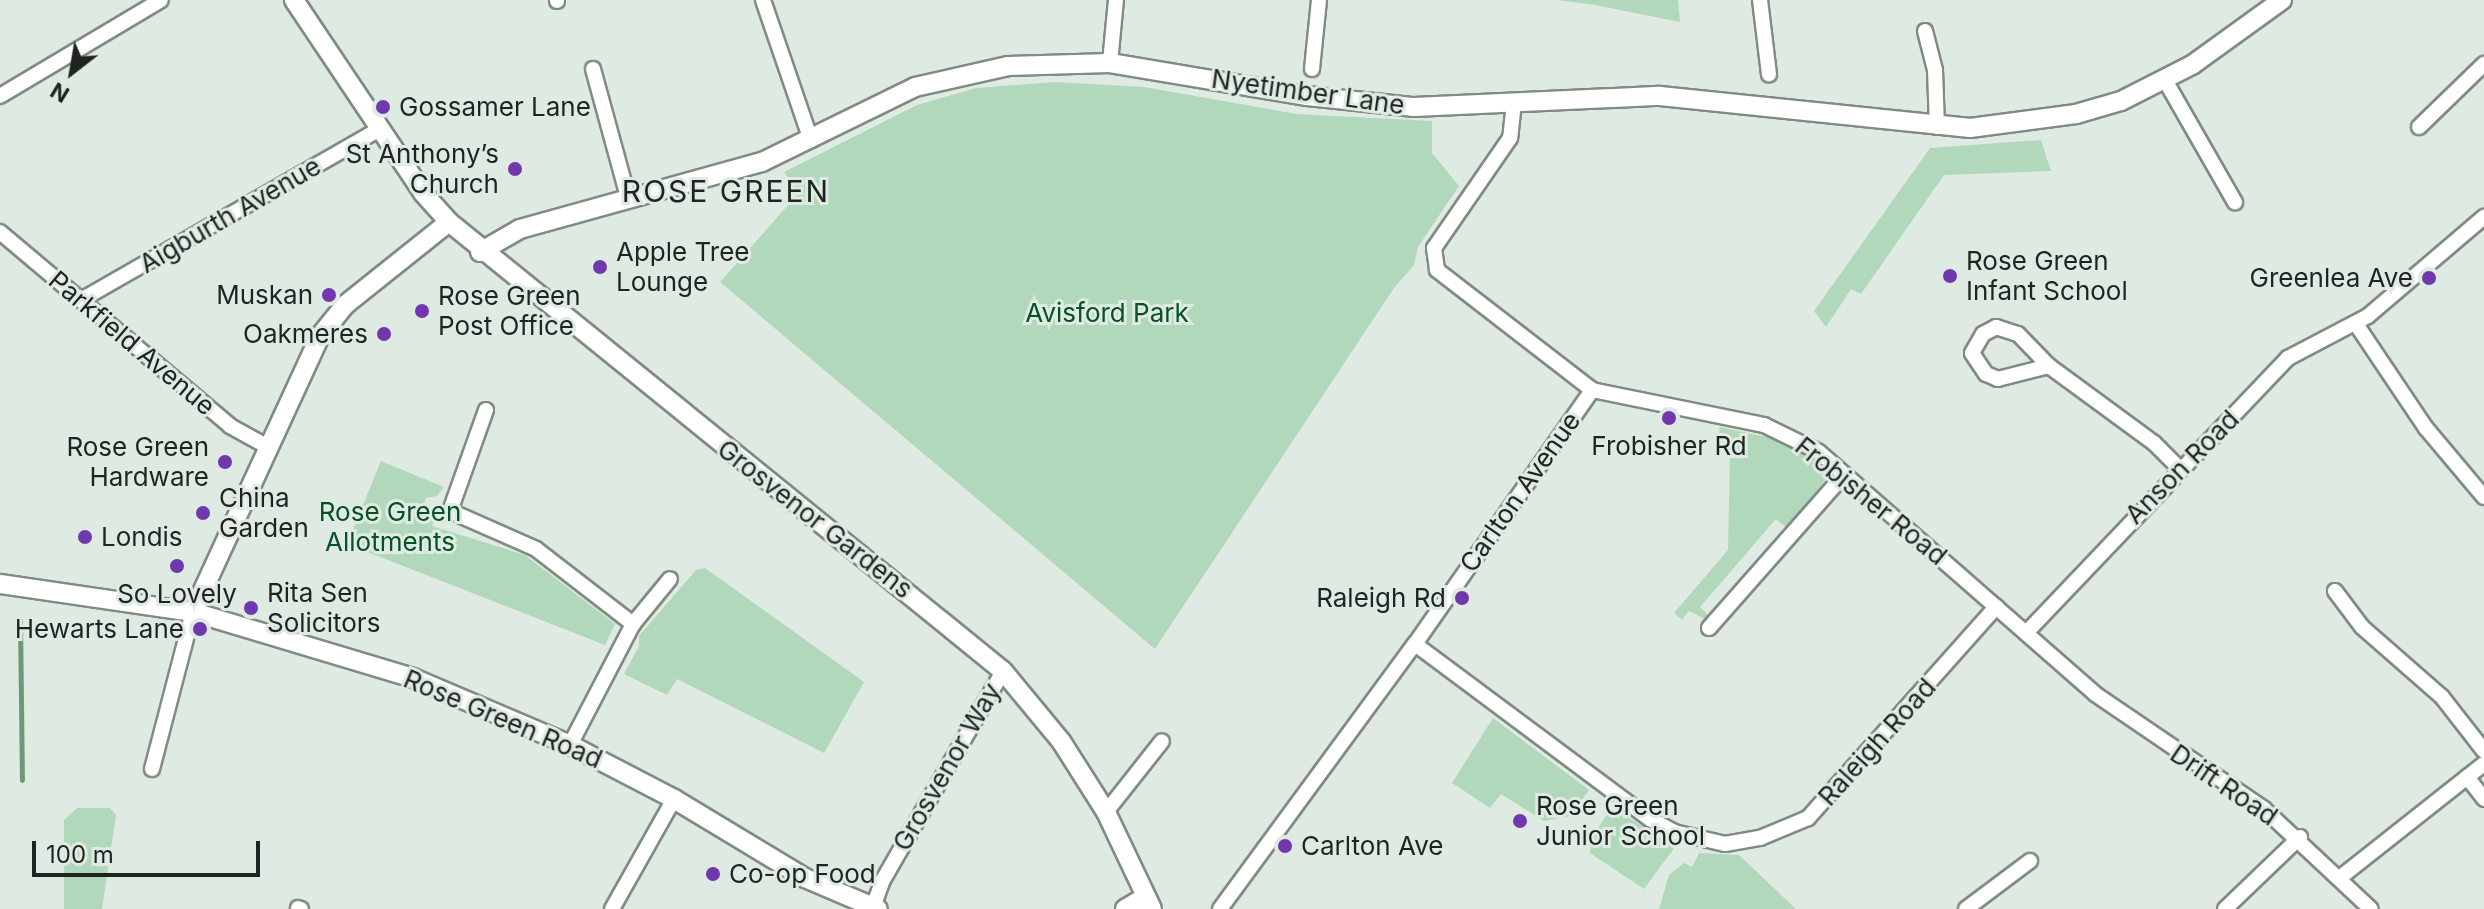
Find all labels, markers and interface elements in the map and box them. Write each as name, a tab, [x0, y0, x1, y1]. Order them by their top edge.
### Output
north arrow	[32, 32, 112, 112]
street label: Nyetimber Lane	[1209, 63, 1407, 121]
text: N	[46, 77, 74, 108]
place label: Gossamer Lane	[399, 91, 591, 123]
marker: Gossamer Lane	[374, 98, 392, 116]
place label: St Anthony’s Church	[346, 138, 499, 200]
street label: Aigburth Avenue	[134, 150, 326, 280]
marker: St Anthony’s Church	[506, 160, 524, 178]
district label: ROSE GREEN	[622, 173, 830, 209]
place label: Apple Tree Lounge	[616, 236, 750, 298]
place label: Rose Green Infant School	[1966, 245, 2128, 306]
marker: Apple Tree Lounge	[591, 258, 609, 276]
place label: Greenlea Ave	[2250, 262, 2413, 294]
street label: Parkfield Avenue	[42, 264, 222, 422]
marker: Rose Green Infant School	[1941, 267, 1959, 285]
marker: Greenlea Ave	[2420, 269, 2438, 287]
place label: Muskan	[216, 279, 313, 311]
place label: Rose Green Post Office	[438, 280, 581, 342]
marker: Muskan	[320, 286, 338, 304]
park label: Avisford Park	[1025, 297, 1189, 329]
marker: Rose Green Post Office	[413, 302, 431, 320]
place label: Oakmeres	[243, 318, 368, 350]
marker: Oakmeres	[375, 325, 393, 343]
street label: Anson Road	[2119, 404, 2245, 530]
street label: Carlton Avenue	[1453, 406, 1587, 578]
marker: Frobisher Rd	[1660, 409, 1678, 427]
place label: Frobisher Rd	[1591, 430, 1747, 462]
street label: Frobisher Road	[1789, 430, 1953, 572]
place label: Rose Green Hardware	[66, 431, 209, 492]
street label: Grosvenor Gardens	[711, 433, 919, 605]
marker: Rose Green Hardware	[216, 453, 234, 471]
place label: China Garden	[219, 482, 309, 544]
park label: Rose Green Allotments	[319, 496, 461, 558]
marker: China Garden	[194, 504, 212, 522]
place label: Londis	[101, 521, 183, 553]
marker: Londis	[76, 528, 94, 546]
marker: So Lovely	[168, 557, 186, 575]
place label: Rita Sen Solicitors	[267, 577, 380, 638]
place label: So Lovely	[117, 578, 237, 610]
place label: Raleigh Rd	[1316, 582, 1446, 614]
marker: Raleigh Rd	[1453, 589, 1471, 607]
marker: Rita Sen Solicitors	[242, 599, 260, 617]
place label: Hewarts Lane	[15, 613, 184, 645]
marker: Hewarts Lane	[191, 620, 209, 638]
street label: Rose Green Road	[399, 663, 607, 775]
street label: Raleigh Road	[1812, 672, 1942, 812]
street label: Grosvenor Way	[886, 678, 1008, 856]
street label: Drift Road	[2164, 738, 2284, 832]
place label: Rose Green Junior School	[1536, 790, 1705, 852]
marker: Rose Green Junior School	[1511, 812, 1529, 830]
scale bar	[36, 825, 264, 875]
place label: Carlton Ave	[1301, 830, 1443, 862]
marker: Carlton Ave	[1276, 837, 1294, 855]
text: 100 m	[46, 840, 114, 869]
place label: Co-op Food	[729, 858, 876, 890]
marker: Co-op Food	[704, 865, 722, 883]

